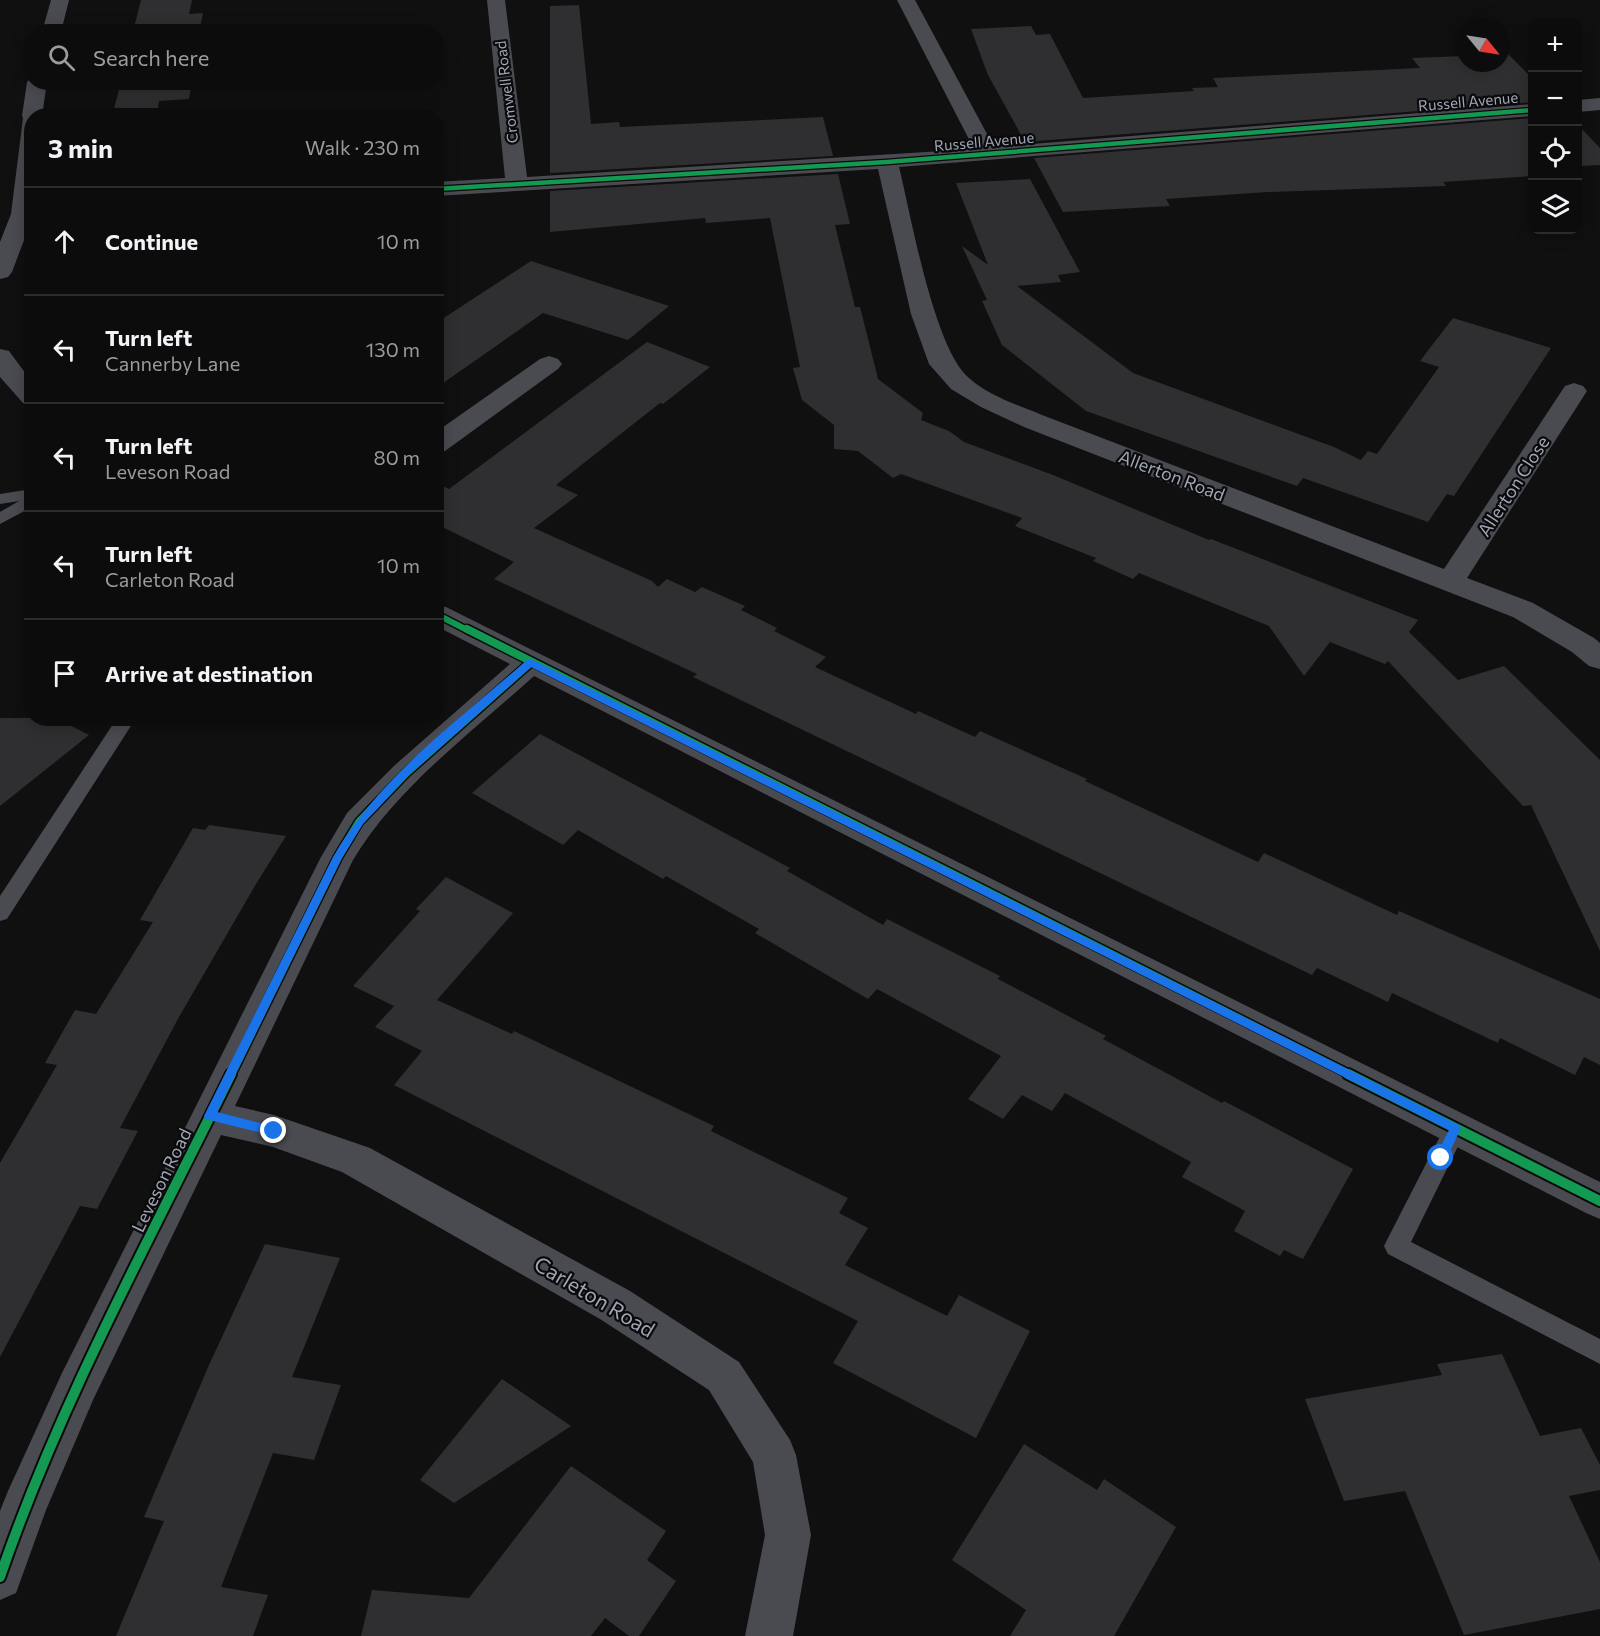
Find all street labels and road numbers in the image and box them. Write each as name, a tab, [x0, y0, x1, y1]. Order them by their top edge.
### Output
street label: Cromwell Road	[491, 40, 521, 144]
street label: Russell Avenue	[1417, 88, 1519, 114]
street label: Russell Avenue	[933, 128, 1035, 154]
street label: Allerton Close	[1472, 432, 1554, 540]
street label: Allerton Road	[1116, 445, 1228, 505]
street label: Leveson Road	[126, 1125, 196, 1235]
street label: Carleton Road	[530, 1250, 660, 1342]

